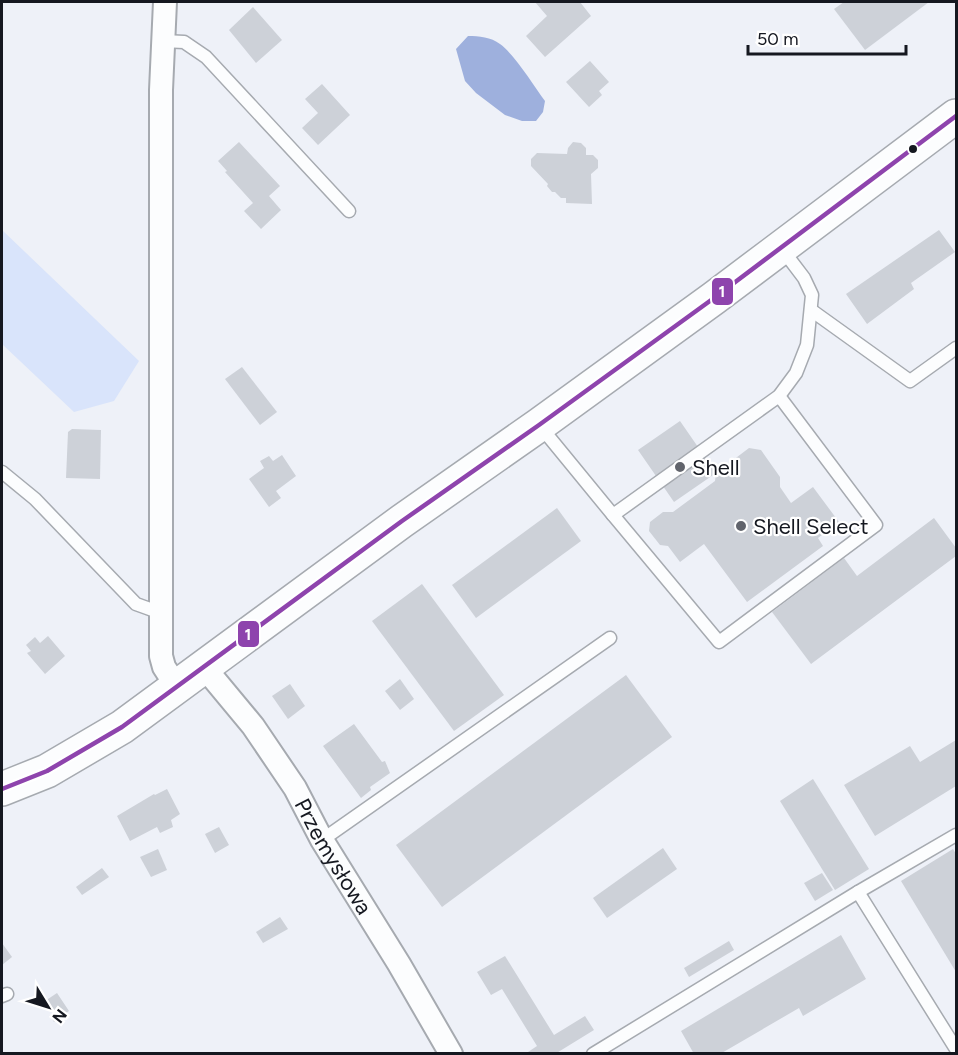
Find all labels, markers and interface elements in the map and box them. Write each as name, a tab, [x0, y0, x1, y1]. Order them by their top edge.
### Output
scale bar	[748, 18, 906, 56]
text: 50 m	[757, 28, 799, 50]
unlabelled marker	[907, 143, 919, 155]
line badge: 1	[711, 277, 734, 306]
text: 1	[719, 282, 725, 301]
place label: Shell	[692, 454, 739, 481]
marker: Shell	[673, 460, 687, 474]
place label: Shell Select	[753, 513, 869, 540]
marker: Shell Select	[734, 519, 748, 533]
line badge: 1	[237, 620, 260, 648]
text: 1	[245, 625, 251, 644]
street label: Przemysłowa	[289, 794, 378, 919]
north arrow	[18, 977, 78, 1037]
text: N	[48, 1005, 71, 1027]

